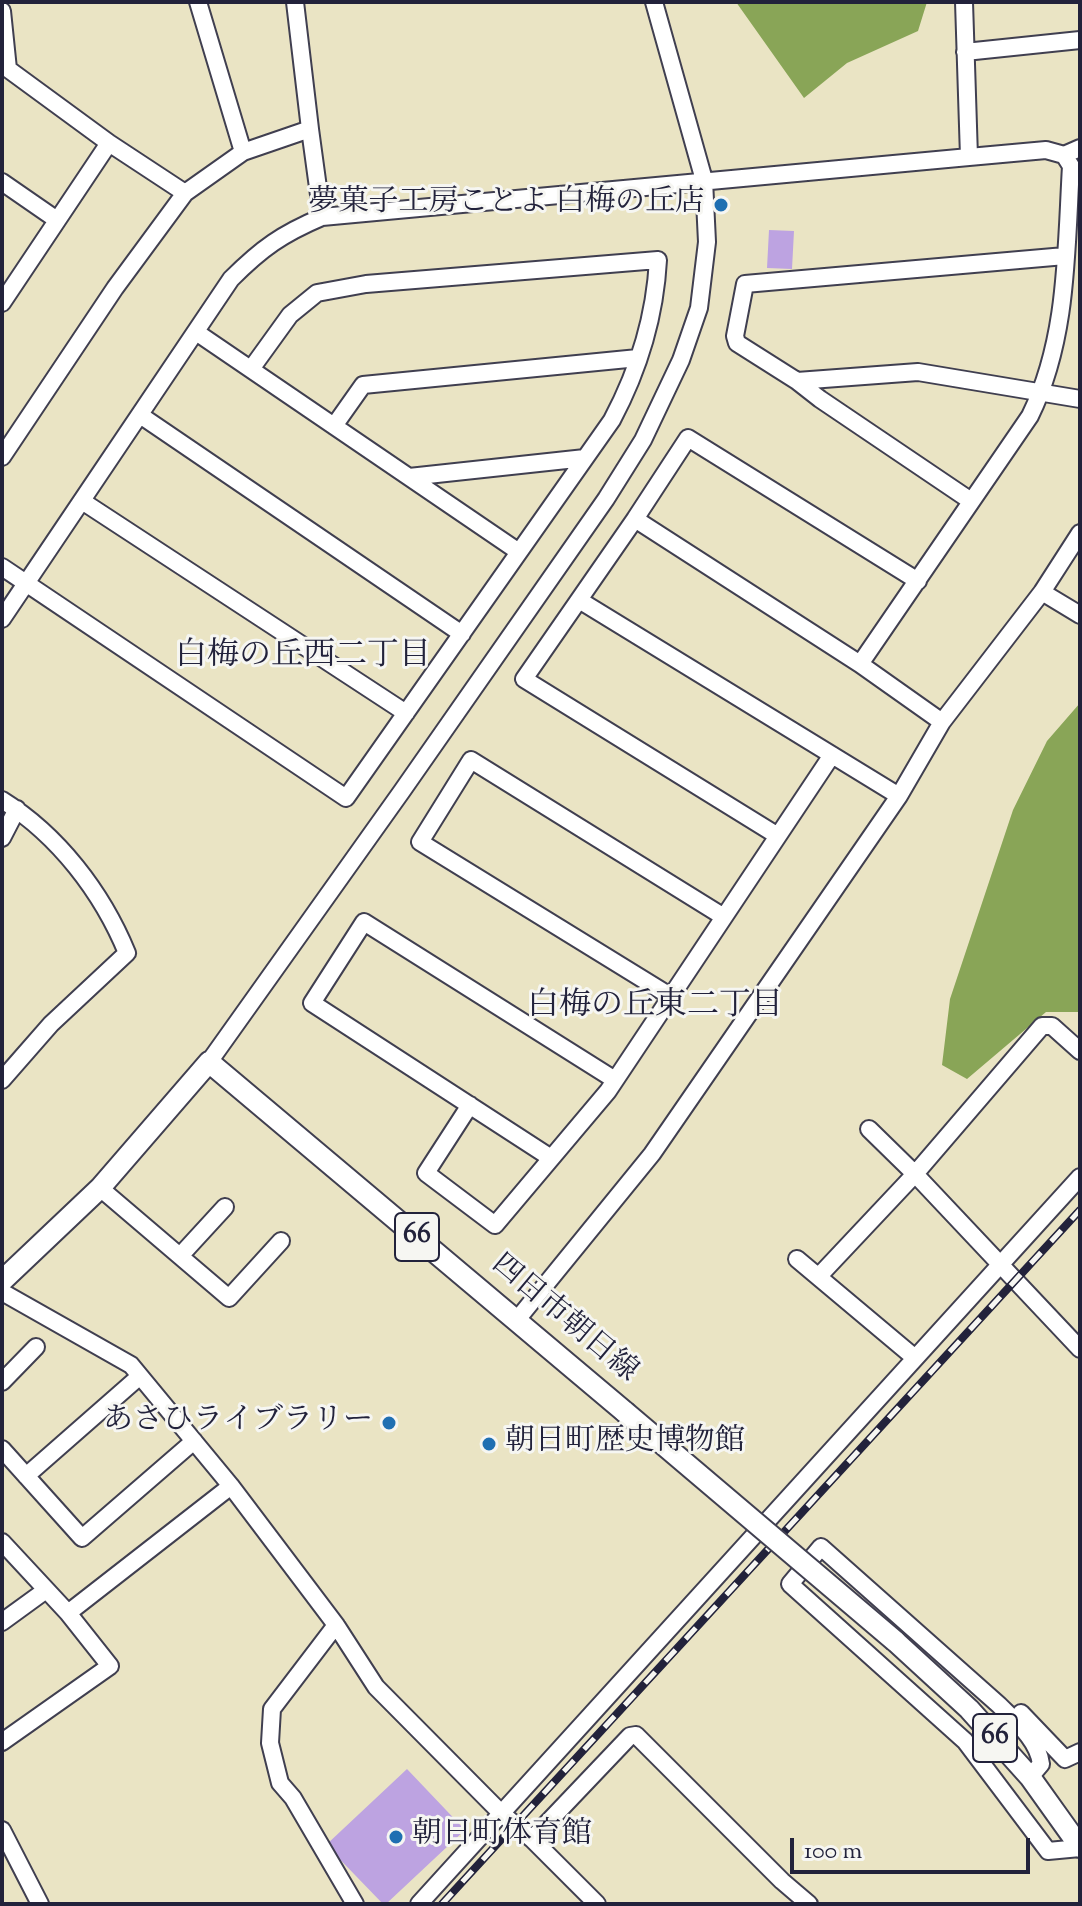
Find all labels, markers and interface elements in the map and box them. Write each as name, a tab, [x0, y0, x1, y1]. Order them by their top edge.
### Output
place label: 夢菓子工房ことよ 白梅の丘店	[309, 187, 705, 223]
marker: 夢菓子工房ことよ 白梅の丘店	[712, 196, 730, 214]
district label: 白梅の丘西二丁目	[175, 640, 431, 678]
district label: 白梅の丘東二丁目	[527, 990, 783, 1028]
road number: 66	[395, 1213, 439, 1261]
street label: 四日市朝日線	[482, 1248, 644, 1392]
place label: あさひライブラリー	[103, 1405, 373, 1441]
marker: あさひライブラリー	[380, 1414, 398, 1432]
place label: 朝日町歴史博物館	[505, 1426, 745, 1462]
marker: 朝日町歴史博物館	[480, 1435, 498, 1453]
road number: 66	[973, 1714, 1017, 1762]
place label: 朝日町体育館	[412, 1819, 592, 1855]
scale bar	[794, 1822, 1034, 1872]
marker: 朝日町体育館	[387, 1828, 405, 1846]
text: 100 m	[804, 1835, 862, 1869]

